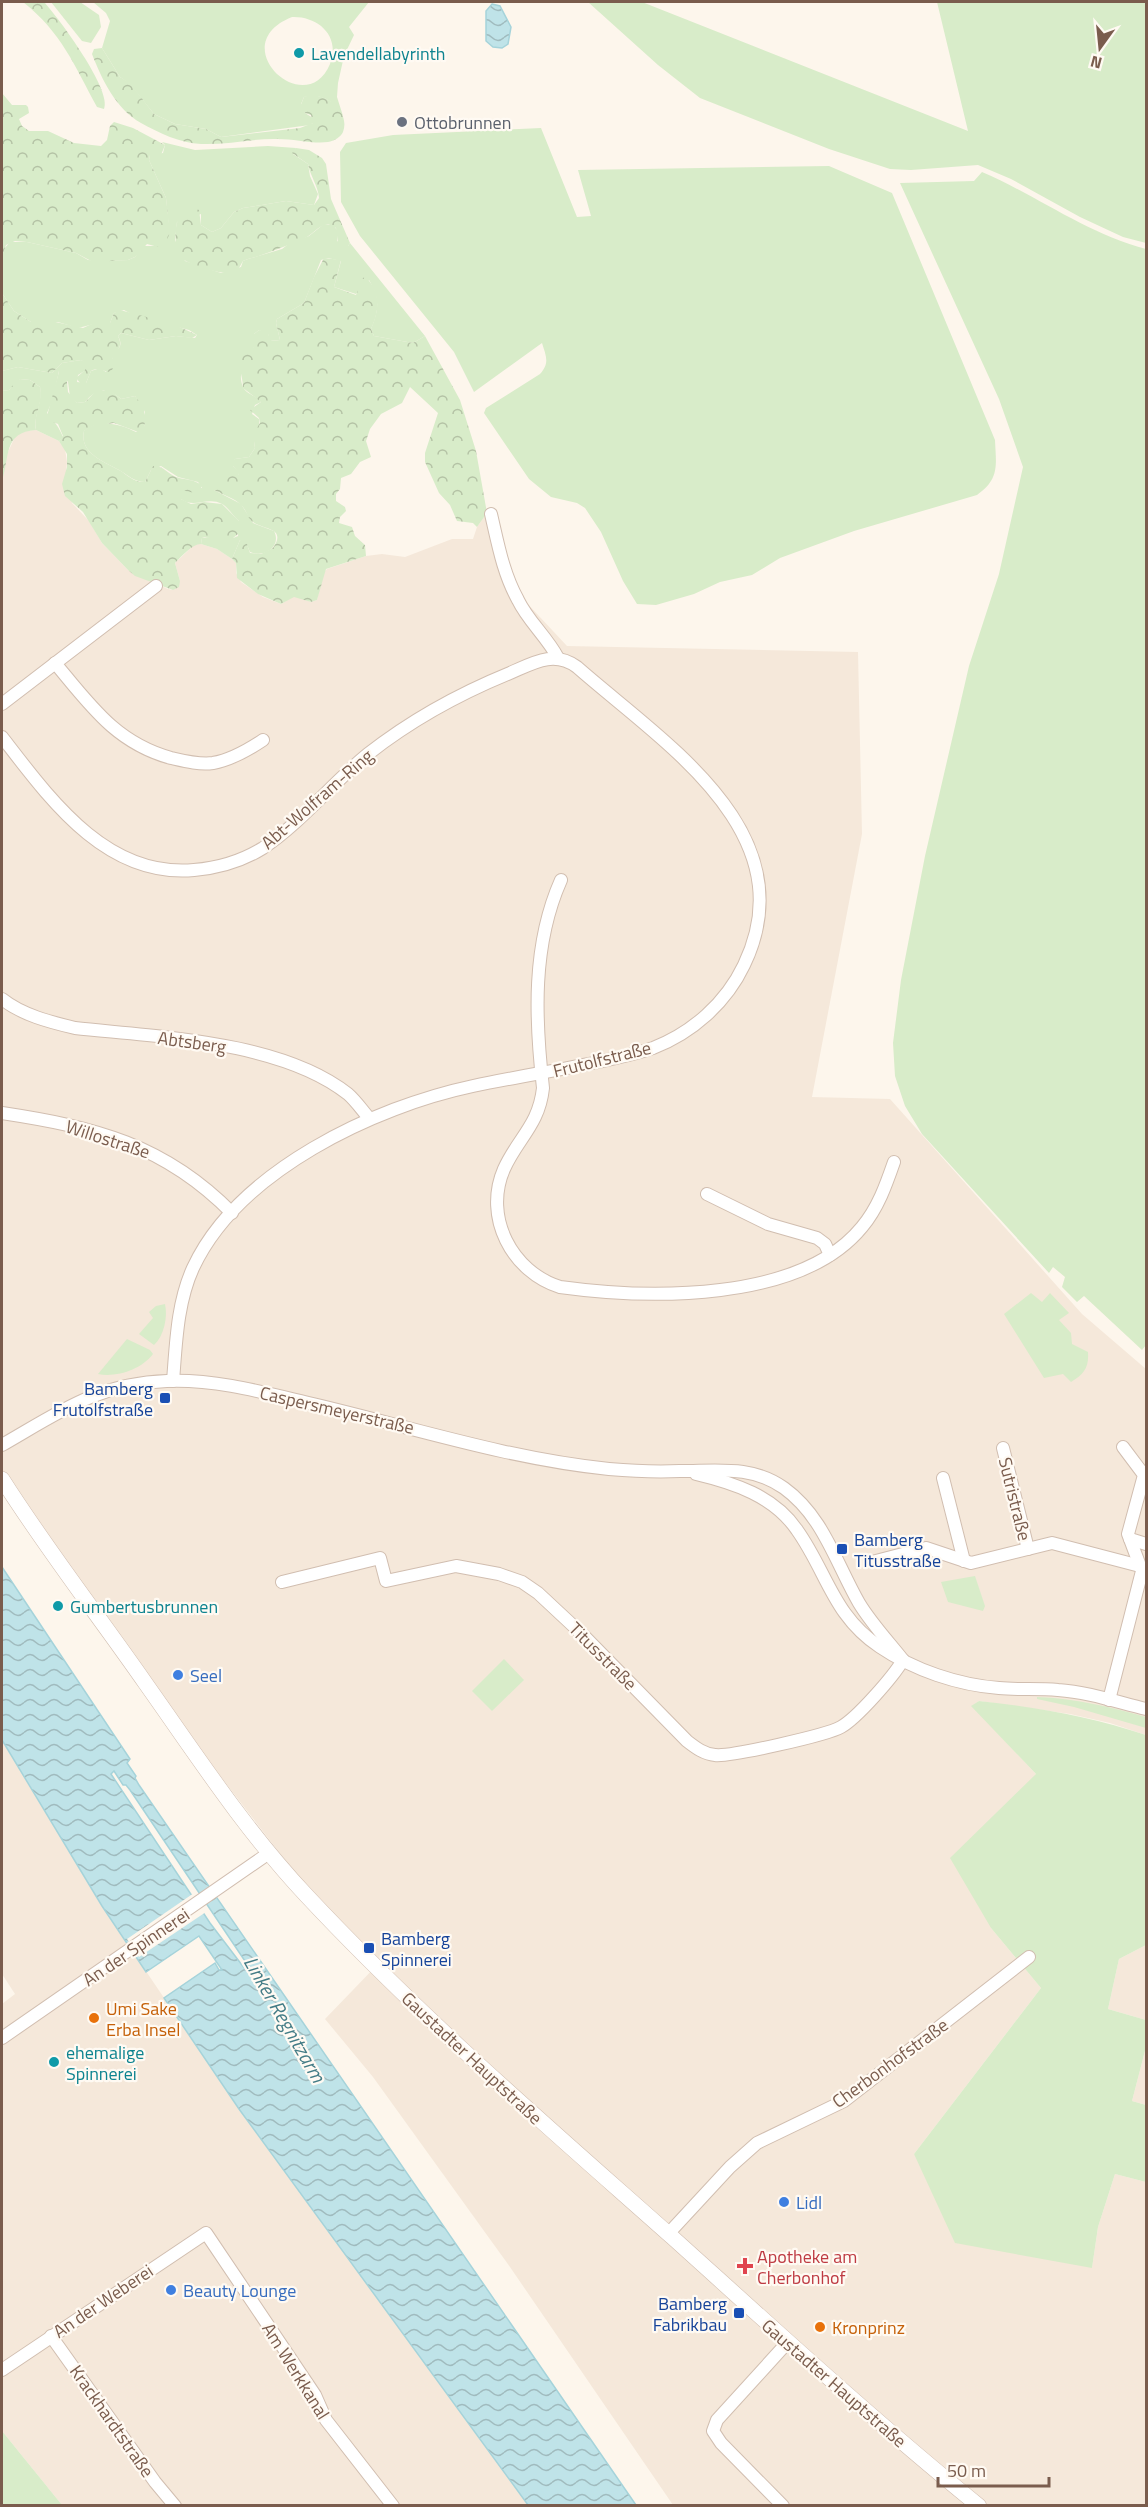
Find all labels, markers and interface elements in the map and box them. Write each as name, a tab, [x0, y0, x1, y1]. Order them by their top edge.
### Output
north arrow	[1070, 18, 1130, 78]
place label: Lavendellabyrinth	[311, 40, 446, 67]
marker: Lavendellabyrinth	[292, 46, 306, 60]
text: N	[1088, 49, 1105, 76]
place label: Ottobrunnen	[414, 109, 511, 136]
marker: Ottobrunnen	[395, 115, 409, 129]
street label: Abt-Wolfram-Ring	[255, 743, 379, 855]
street label: Abtsberg	[156, 1024, 228, 1060]
street label: Frutolfstraße	[550, 1034, 654, 1084]
street label: Willostraße	[62, 1113, 154, 1165]
place label: Bamberg Frutolfstraße	[53, 1375, 153, 1423]
street label: Caspersmeyerstraße	[257, 1379, 417, 1441]
marker: Bamberg Frutolfstraße	[158, 1391, 172, 1405]
street label: Sutristraße	[992, 1454, 1038, 1544]
place label: Bamberg Titusstraße	[854, 1526, 941, 1574]
marker: Bamberg Titusstraße	[835, 1542, 849, 1556]
place label: Gumbertusbrunnen	[70, 1593, 218, 1620]
marker: Gumbertusbrunnen	[51, 1599, 65, 1613]
street label: Titusstraße	[563, 1616, 643, 1696]
place label: Seel	[190, 1662, 222, 1689]
marker: Seel	[171, 1668, 185, 1682]
street label: An der Spinnerei	[77, 1901, 195, 1993]
place label: Bamberg Spinnerei	[381, 1925, 452, 1973]
marker: Bamberg Spinnerei	[362, 1941, 376, 1955]
water label: Linker Regnitzarm	[236, 1950, 334, 2089]
street label: Gaustadter Hauptstraße	[395, 1985, 549, 2131]
place label: Umi Sake Erba Insel	[106, 1995, 180, 2043]
marker: Umi Sake Erba Insel	[87, 2011, 101, 2025]
street label: Cherbonhofstraße	[826, 2012, 954, 2114]
place label: ehemalige Spinnerei	[66, 2039, 144, 2087]
marker: ehemalige Spinnerei	[47, 2055, 61, 2069]
place label: Lidl	[796, 2189, 822, 2216]
marker: Lidl	[777, 2195, 791, 2209]
place label: Apotheke am Cherbonhof	[757, 2243, 857, 2291]
street label: An der Weberei	[48, 2258, 158, 2344]
marker: Apotheke am Cherbonhof	[738, 2259, 752, 2273]
place label: Beauty Lounge	[183, 2277, 296, 2304]
marker: Beauty Lounge	[164, 2283, 178, 2297]
place label: Bamberg Fabrikbau	[653, 2290, 727, 2338]
marker: Bamberg Fabrikbau	[732, 2306, 746, 2320]
street label: Gaustadter Hauptstraße	[756, 2312, 912, 2454]
place label: Kronprinz	[832, 2314, 905, 2341]
street label: Am Werkkanal	[255, 2317, 337, 2425]
marker: Kronprinz	[813, 2320, 827, 2334]
street label: Krackhardtstraße	[63, 2359, 161, 2483]
scale bar	[938, 2450, 1049, 2488]
text: 50 m	[947, 2457, 986, 2484]

